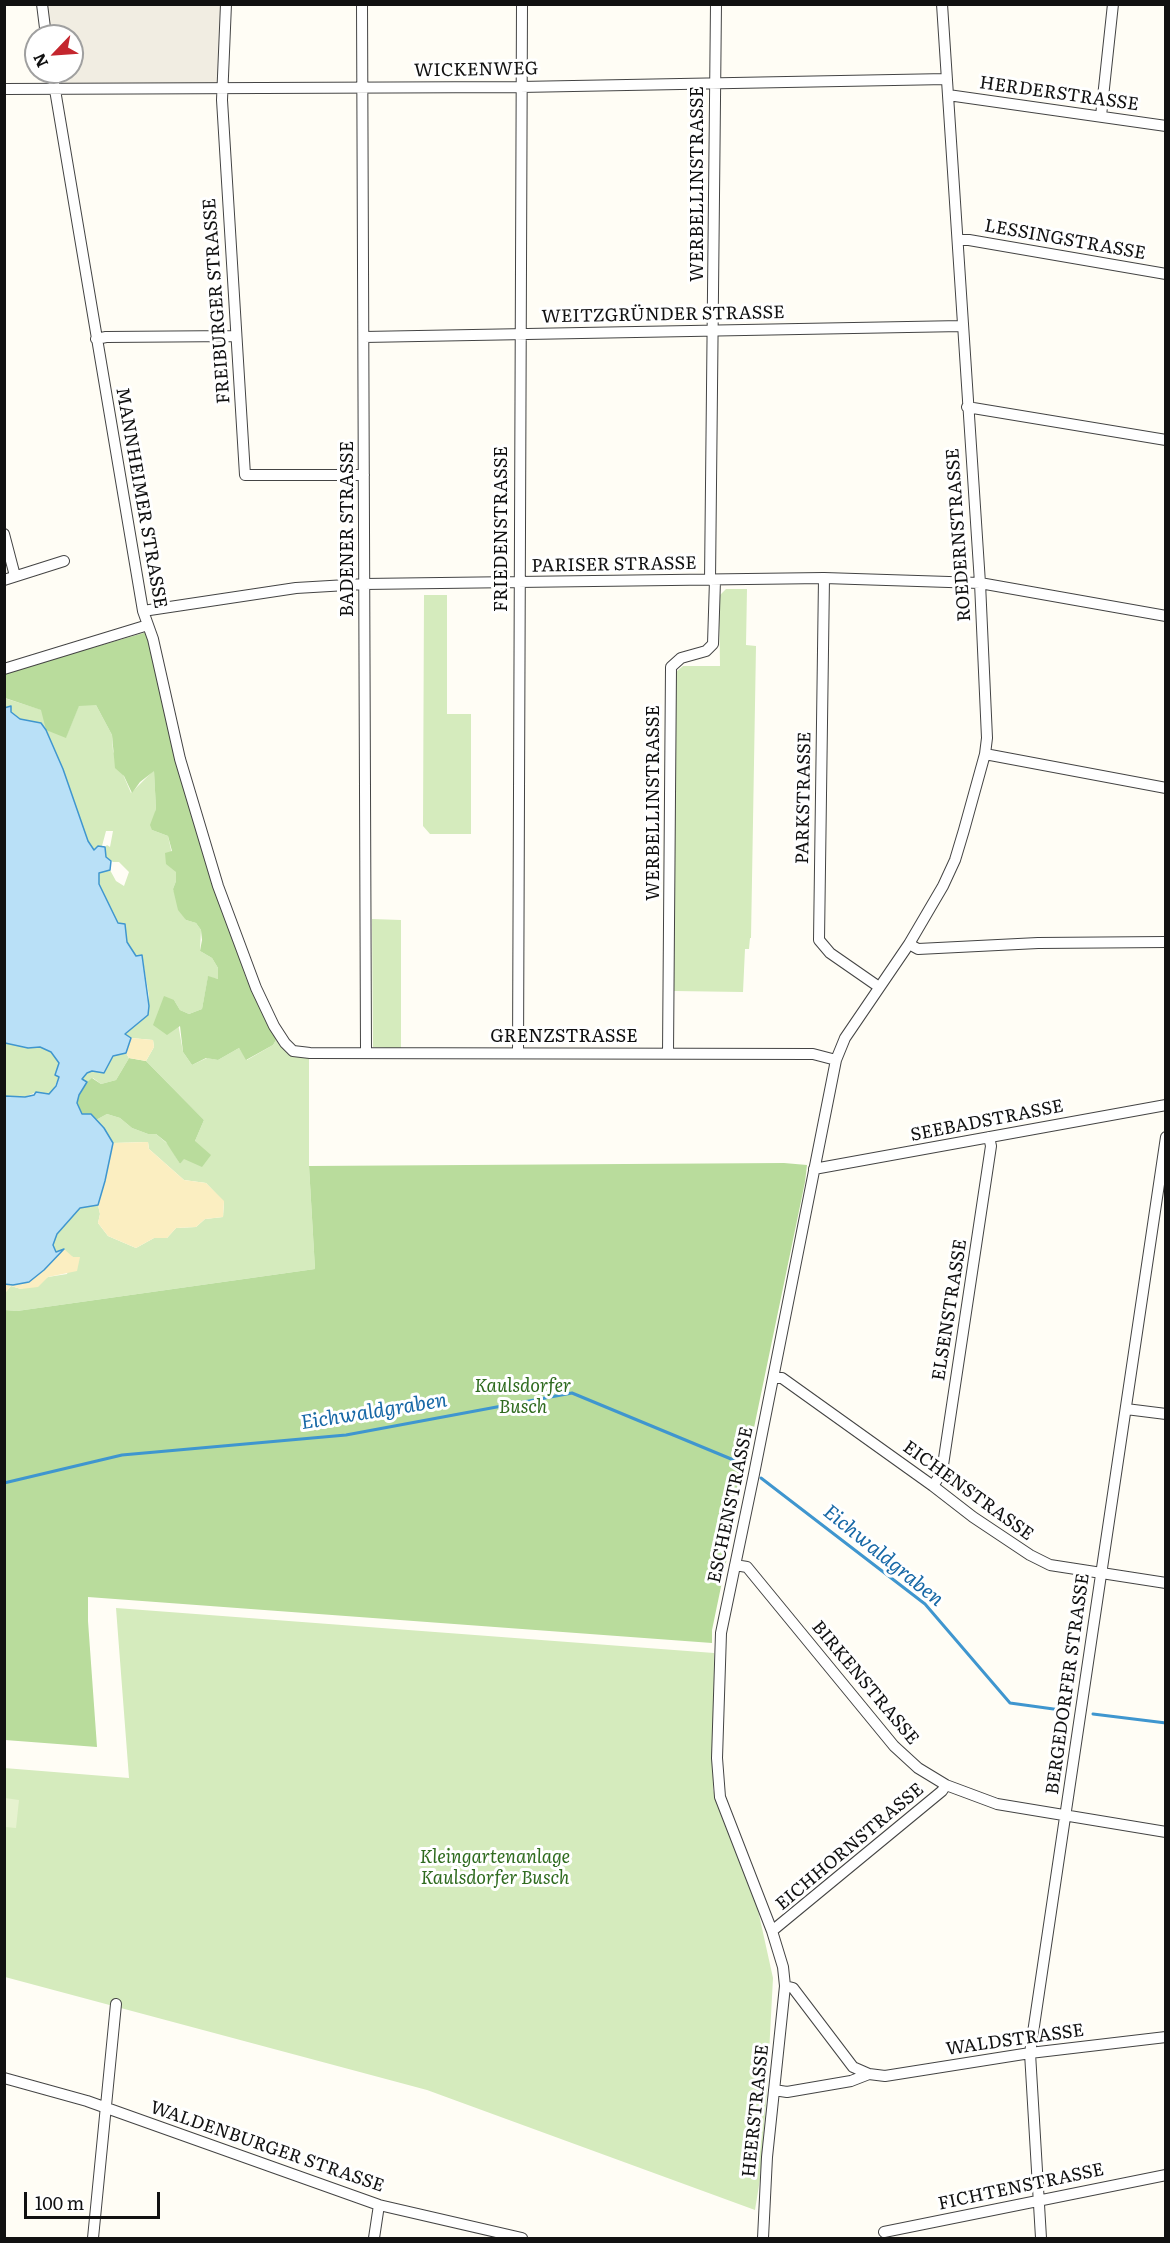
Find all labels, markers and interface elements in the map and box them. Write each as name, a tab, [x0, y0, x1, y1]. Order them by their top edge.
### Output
north arrow	[24, 24, 84, 84]
text: N	[26, 50, 53, 72]
street label: WICKENWEG	[414, 58, 538, 82]
street label: HERDERSTRASSE	[978, 72, 1140, 116]
street label: WERBELLINSTRASSE	[687, 86, 709, 282]
street label: FREIBURGER STRASSE	[199, 197, 235, 405]
street label: LESSINGSTRASSE	[983, 215, 1147, 265]
street label: WEITZGRÜNDER STRASSE	[541, 302, 785, 328]
street label: MANNHEIMER STRASSE	[111, 386, 171, 610]
street label: BADENER STRASSE	[337, 441, 359, 617]
street label: FRIEDENSTRASSE	[491, 446, 513, 612]
street label: ROEDERNSTRASSE	[942, 448, 976, 622]
street label: PARISER STRASSE	[531, 553, 697, 577]
street label: WERBELLINSTRASSE	[643, 705, 665, 901]
street label: PARKSTRASSE	[792, 732, 816, 864]
street label: GRENZSTRASSE	[490, 1026, 638, 1048]
street label: SEEBADSTRASSE	[909, 1096, 1065, 1146]
street label: ELSENSTRASSE	[928, 1238, 972, 1382]
park label: Kaulsdorfer Busch	[475, 1376, 571, 1418]
water label: Eichwaldgraben	[299, 1389, 449, 1435]
street label: ESCHENSTRASSE	[704, 1425, 758, 1585]
street label: EICHENSTRASSE	[899, 1436, 1037, 1546]
water label: Eichwaldgraben	[818, 1500, 948, 1612]
street label: BERGEDORFER STRASSE	[1042, 1572, 1094, 1796]
street label: BIRKENSTRASSE	[807, 1617, 923, 1749]
street label: EICHHORNSTRASSE	[772, 1779, 928, 1915]
park label: Kleingartenanlage Kaulsdorfer Busch	[420, 1847, 570, 1890]
street label: WALDSTRASSE	[945, 2020, 1085, 2060]
street label: HEERSTRASSE	[738, 2043, 774, 2179]
street label: WALDENBURGER STRASSE	[147, 2097, 387, 2197]
street label: FICHTENSTRASSE	[936, 2159, 1106, 2215]
scale bar	[27, 2180, 164, 2218]
text: 100 m	[35, 2189, 84, 2216]

